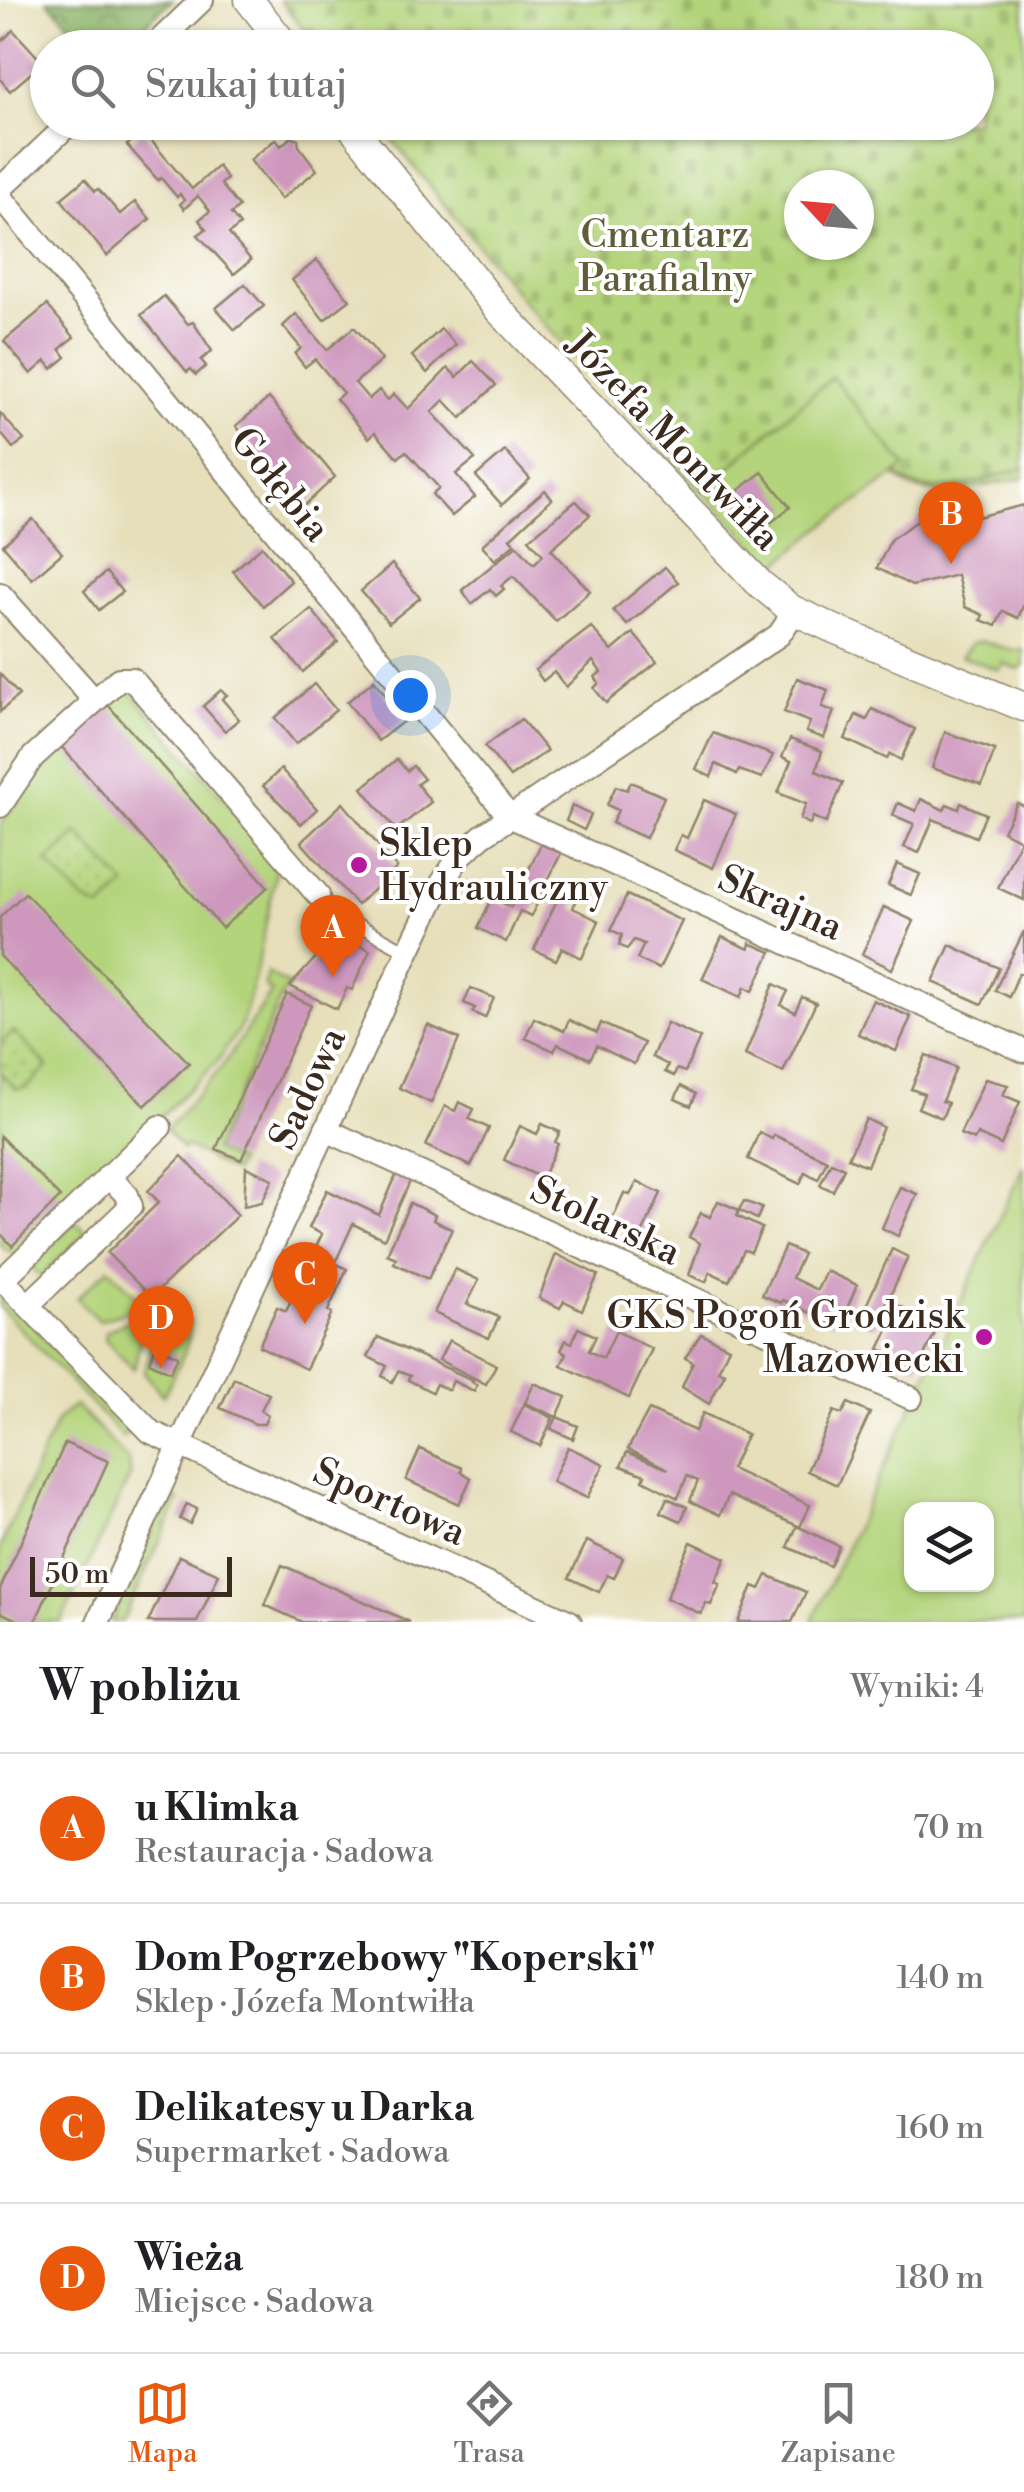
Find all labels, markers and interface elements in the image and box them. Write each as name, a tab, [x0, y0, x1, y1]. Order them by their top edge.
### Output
search box	[30, 30, 994, 140]
icon: search	[65, 58, 120, 113]
text: Szukaj tutaj	[145, 62, 348, 109]
north arrow	[784, 170, 874, 260]
park label: Cmentarz Parafialny	[578, 212, 752, 303]
street label: Józefa Montwiłła	[555, 320, 790, 561]
street label: Gołębia	[220, 418, 341, 552]
pin: B	[918, 482, 984, 564]
your location	[385, 670, 436, 721]
place label: Sklep Hydrauliczny	[379, 821, 608, 912]
marker: Sklep Hydrauliczny	[348, 854, 370, 876]
street label: Skrajna	[711, 855, 851, 952]
pin: A	[300, 894, 366, 977]
street label: Sadowa	[260, 1020, 357, 1157]
street label: Stolarska	[523, 1166, 688, 1277]
pin: C	[272, 1242, 338, 1324]
pin: D	[128, 1286, 194, 1368]
place label: GKS Pogoń Grodzisk Mazowiecki	[607, 1293, 966, 1384]
marker: GKS Pogoń Grodzisk Mazowiecki	[973, 1326, 995, 1348]
street label: Sportowa	[306, 1448, 474, 1557]
map controls	[904, 1502, 994, 1592]
button: layers	[904, 1502, 994, 1592]
scale bar	[30, 1552, 232, 1596]
text: 50 m	[45, 1557, 109, 1592]
text: W pobliżu	[40, 1661, 240, 1714]
text: Wyniki: 4	[850, 1667, 984, 1707]
text: u Klimka	[135, 1785, 299, 1832]
text: A	[61, 1808, 84, 1848]
text: 70 m	[913, 1808, 984, 1848]
text: Restauracja · Sadowa	[135, 1832, 433, 1872]
text: Dom Pogrzebowy "Koperski"	[135, 1935, 655, 1982]
text: B	[60, 1958, 85, 1998]
text: 140 m	[897, 1958, 984, 1998]
text: Sklep · Józefa Montwiłła	[135, 1982, 475, 2022]
text: Delikatesy u Darka	[135, 2085, 474, 2132]
text: C	[61, 2108, 84, 2148]
text: 160 m	[896, 2108, 984, 2148]
text: Supermarket · Sadowa	[135, 2132, 449, 2172]
text: Wieża	[135, 2235, 243, 2282]
text: D	[60, 2258, 85, 2298]
text: 180 m	[895, 2258, 984, 2298]
text: Miejsce · Sadowa	[135, 2282, 374, 2322]
tab: Mapa	[128, 2376, 197, 2471]
tab: Trasa	[454, 2376, 525, 2471]
tab: Zapisane	[781, 2376, 896, 2471]

